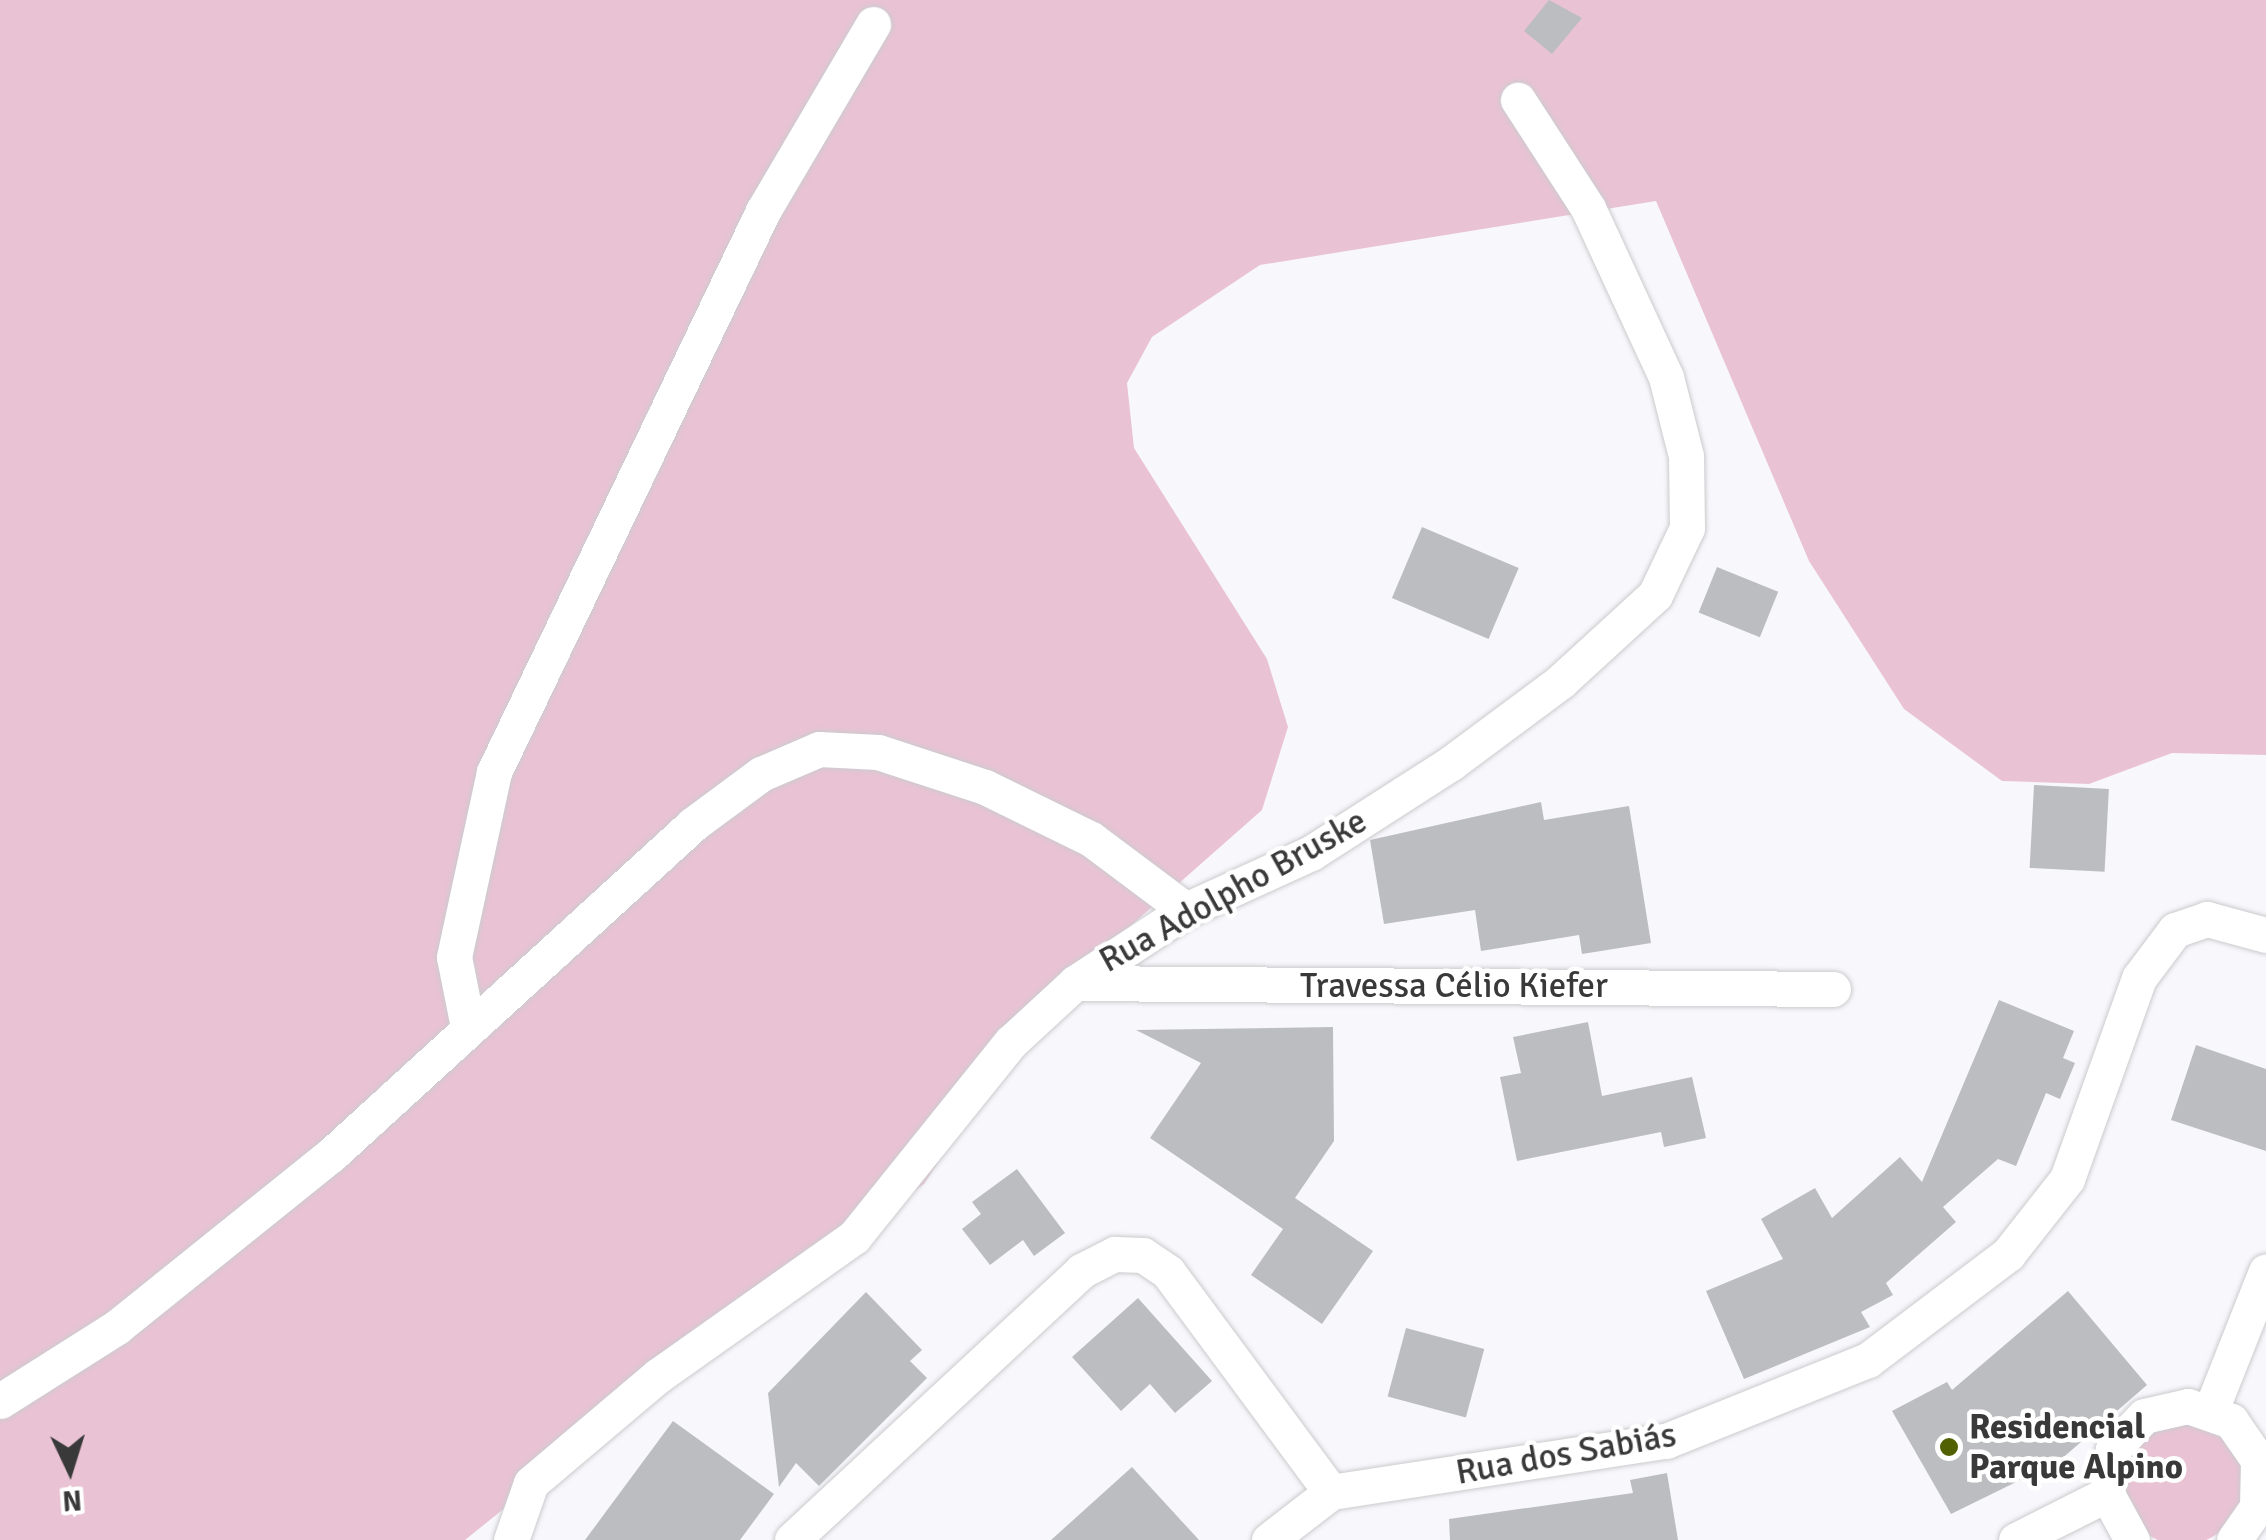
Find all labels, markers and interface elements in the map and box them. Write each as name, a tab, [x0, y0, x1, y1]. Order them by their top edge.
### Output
street label: Rua Adolpho Bruske	[1092, 800, 1374, 982]
street label: Travessa Célio Kiefer	[1300, 965, 1608, 1007]
place label: Residencial Parque Alpino	[1969, 1406, 2183, 1488]
street label: Rua dos Sabiás	[1453, 1414, 1679, 1494]
north arrow	[20, 1420, 120, 1520]
marker: Residencial Parque Alpino	[1938, 1436, 1960, 1458]
text: N	[61, 1482, 83, 1518]

